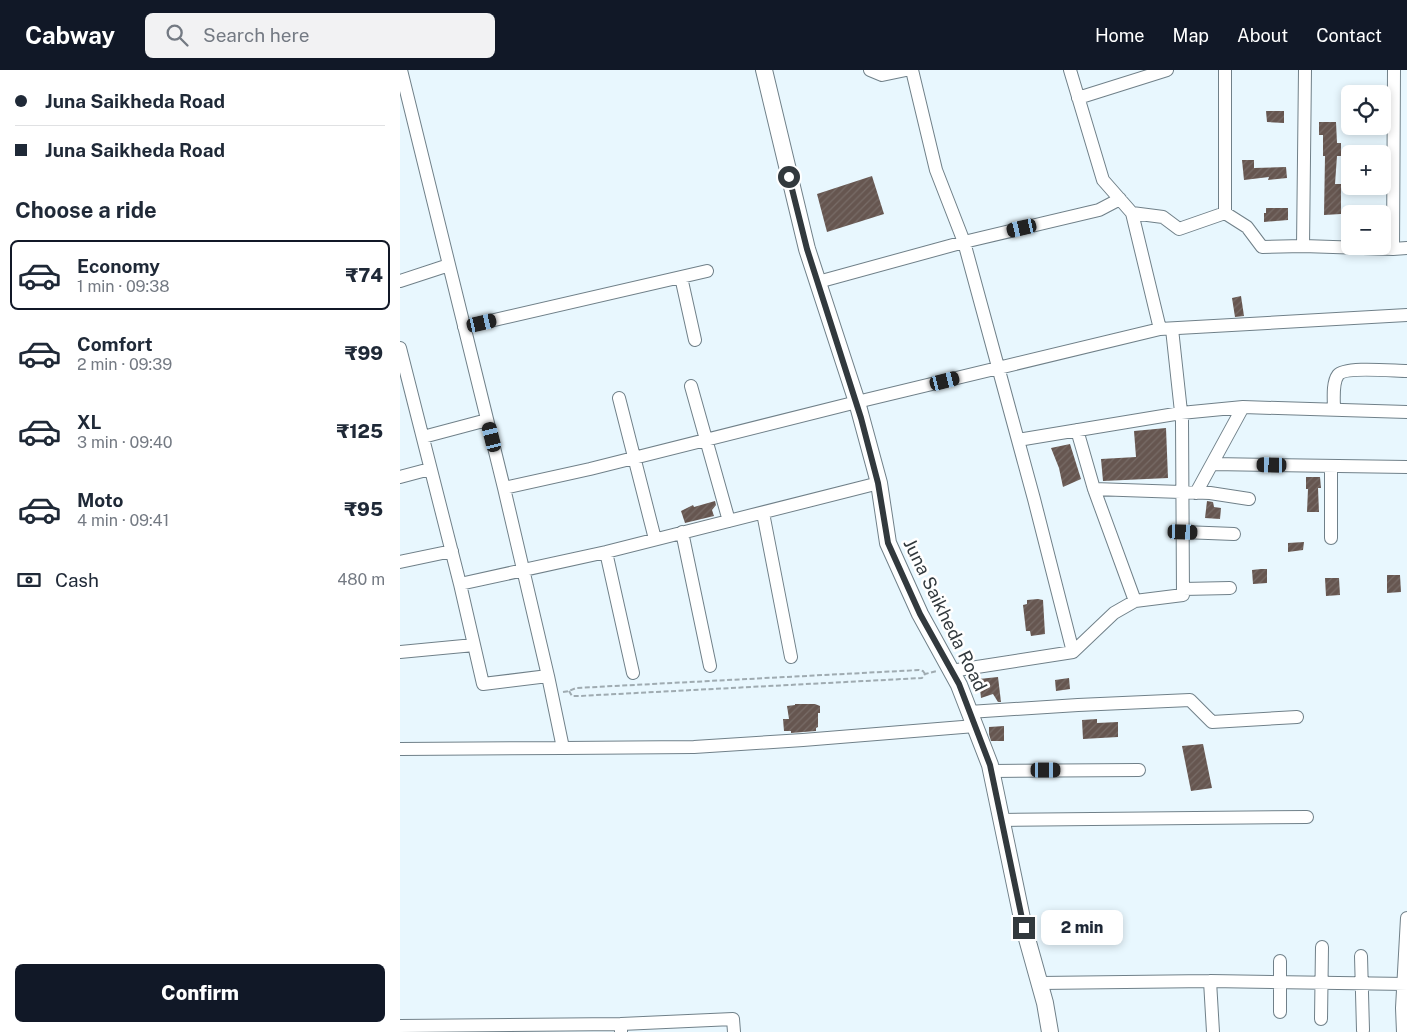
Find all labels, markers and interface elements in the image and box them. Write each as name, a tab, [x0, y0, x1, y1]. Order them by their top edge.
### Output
search box	[145, 13, 495, 58]
text: Cabway	[25, 21, 115, 49]
icon: search	[163, 21, 191, 49]
text: Search here	[203, 24, 310, 46]
text: Home	[1095, 25, 1145, 46]
text: Map	[1173, 25, 1209, 46]
text: About	[1237, 25, 1288, 46]
text: Contact	[1316, 25, 1382, 46]
map controls	[1341, 85, 1391, 255]
button: locate	[1341, 85, 1391, 135]
text: Juna Saikheda Road	[45, 90, 225, 112]
text: Juna Saikheda Road	[45, 139, 225, 161]
button: +	[1341, 145, 1391, 195]
route start	[778, 166, 800, 188]
text: Choose a ride	[15, 197, 157, 223]
button: −	[1341, 205, 1391, 255]
car	[1005, 217, 1038, 239]
icon: car	[17, 253, 62, 298]
text: Economy	[77, 255, 160, 277]
text: ₹74	[346, 264, 383, 286]
text: 1 min · 09:38	[77, 277, 170, 296]
car	[465, 312, 498, 334]
icon: car	[17, 331, 62, 376]
text: Comfort	[77, 333, 153, 355]
text: ₹99	[345, 342, 383, 364]
text: 2 min · 09:39	[77, 355, 172, 374]
car	[928, 370, 961, 392]
icon: car	[17, 409, 62, 454]
text: XL	[77, 411, 102, 433]
text: ₹125	[336, 420, 383, 442]
car	[481, 421, 502, 453]
text: 3 min · 09:40	[77, 433, 172, 452]
car	[1256, 457, 1287, 473]
icon: car	[17, 487, 62, 532]
text: Moto	[77, 489, 123, 511]
text: ₹95	[344, 498, 383, 520]
text: 4 min · 09:41	[77, 511, 169, 530]
car	[1167, 524, 1198, 540]
street label: Juna Saikheda Road	[899, 535, 992, 695]
icon: cash	[15, 566, 43, 594]
text: Cash	[55, 569, 99, 591]
text: 480 m	[337, 570, 385, 589]
car	[1031, 763, 1061, 778]
callout: 2 min	[1042, 910, 1124, 946]
route end	[1013, 917, 1035, 939]
text: 2 min	[1061, 918, 1103, 937]
button: Confirm	[15, 964, 385, 1022]

